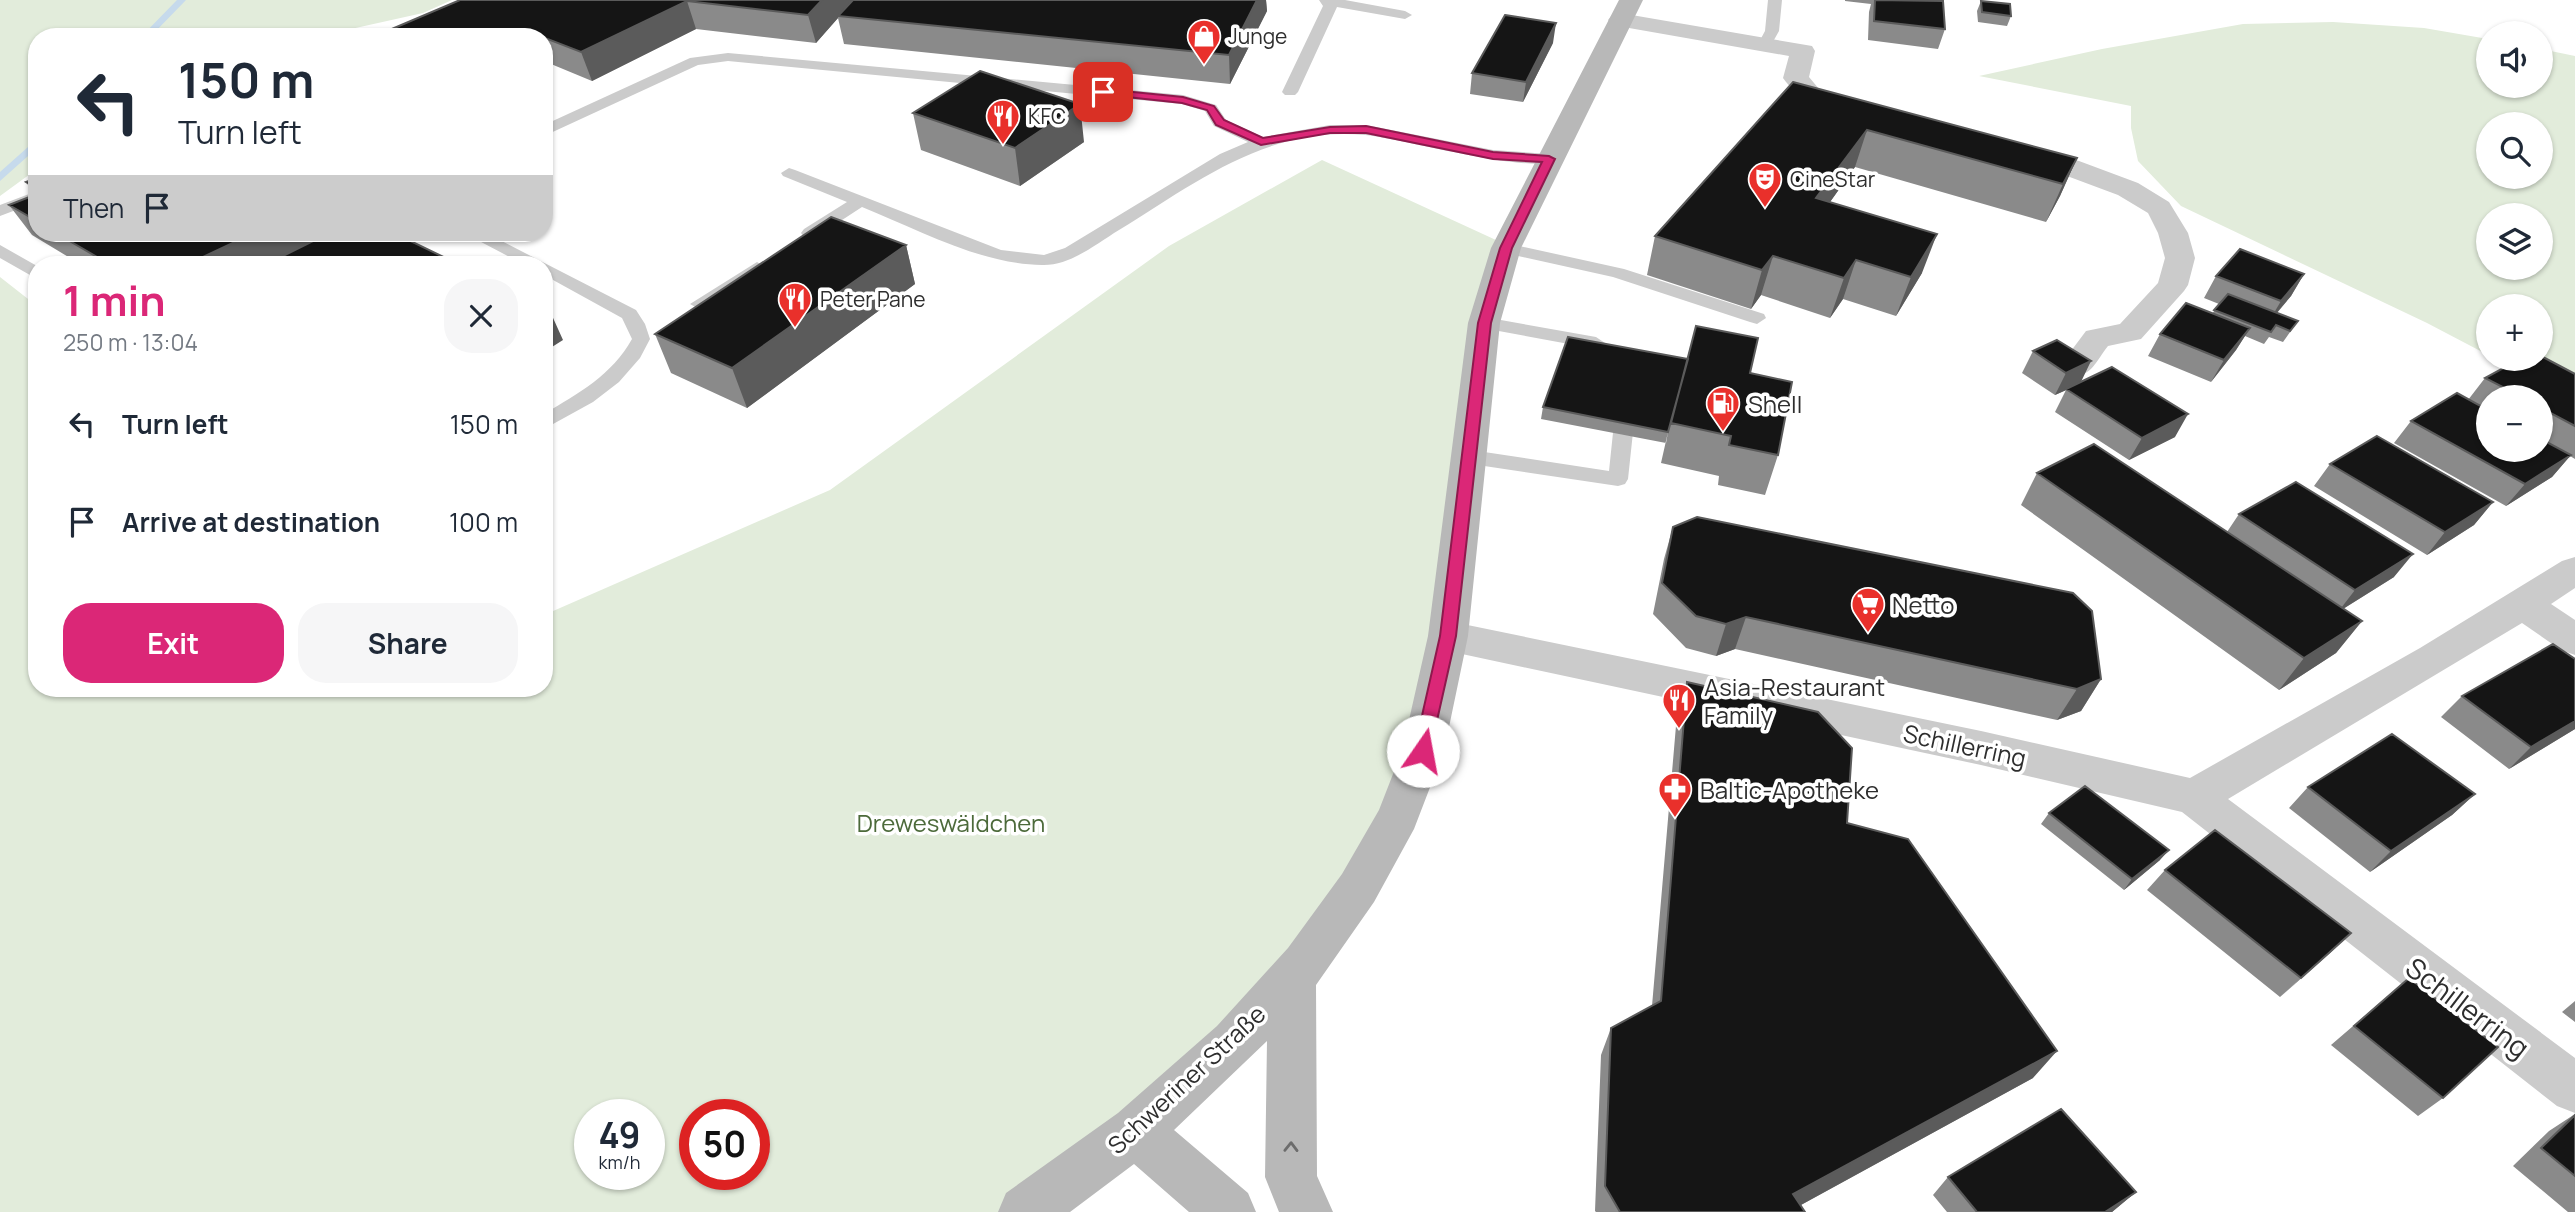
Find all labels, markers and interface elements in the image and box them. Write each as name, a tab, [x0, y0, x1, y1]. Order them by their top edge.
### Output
shop icon: Junge	[1185, 17, 1223, 66]
map controls	[2476, 21, 2553, 462]
button: sound	[2476, 21, 2553, 98]
place label: Junge	[1228, 22, 1287, 50]
text: 150 m	[178, 46, 314, 113]
icon: left	[63, 56, 154, 147]
pin	[1073, 62, 1133, 122]
icon: arrive	[1084, 73, 1122, 111]
restaurant icon: KFC	[984, 97, 1022, 146]
place label: KFC	[1028, 102, 1066, 130]
text: Turn left	[178, 110, 302, 154]
button: search	[2476, 112, 2553, 189]
theatre icon: CineStar	[1746, 160, 1784, 209]
place label: CineStar	[1790, 165, 1876, 193]
icon: arrive	[138, 189, 176, 227]
text: Then	[63, 190, 124, 226]
button: layers	[2476, 203, 2553, 280]
text: 1 min	[63, 271, 166, 329]
button: close	[444, 279, 518, 353]
restaurant icon: Peter Pane	[776, 280, 814, 329]
place label: Peter Pane	[820, 285, 925, 313]
button: +	[2476, 294, 2553, 371]
text: 250 m · 13:04	[63, 326, 198, 358]
fuel station icon: Shell	[1704, 384, 1742, 433]
button: −	[2476, 385, 2553, 462]
place label: Shell	[1748, 387, 1802, 420]
icon: left	[63, 405, 101, 443]
text: Turn left	[122, 406, 229, 442]
text: 150 m	[450, 406, 518, 442]
icon: arrive	[63, 503, 101, 541]
text: Arrive at destination	[122, 504, 380, 540]
text: 100 m	[449, 504, 518, 540]
supermarket icon: Netto	[1849, 585, 1887, 634]
place label: Netto	[1892, 588, 1954, 621]
button: Exit	[63, 603, 284, 683]
button: Share	[298, 603, 518, 683]
place label: Asia-Restaurant Family	[1704, 670, 1885, 731]
restaurant icon: Asia-Restaurant Family	[1660, 681, 1698, 730]
position arrow	[1386, 714, 1460, 788]
street label: Schillerring	[1901, 716, 2029, 774]
pharmacy icon: Baltic-Apotheke	[1656, 770, 1694, 819]
place label: Baltic-Apotheke	[1700, 773, 1879, 806]
park label: Dreweswäldchen	[857, 806, 1045, 839]
street label: Schillerring	[2399, 948, 2537, 1066]
street label: Schweriner Straße	[1100, 997, 1272, 1161]
speed limit sign: 50	[679, 1099, 770, 1190]
text: 49	[598, 1111, 641, 1159]
one-way arrow	[1283, 1141, 1299, 1152]
text: km/h	[599, 1150, 640, 1174]

